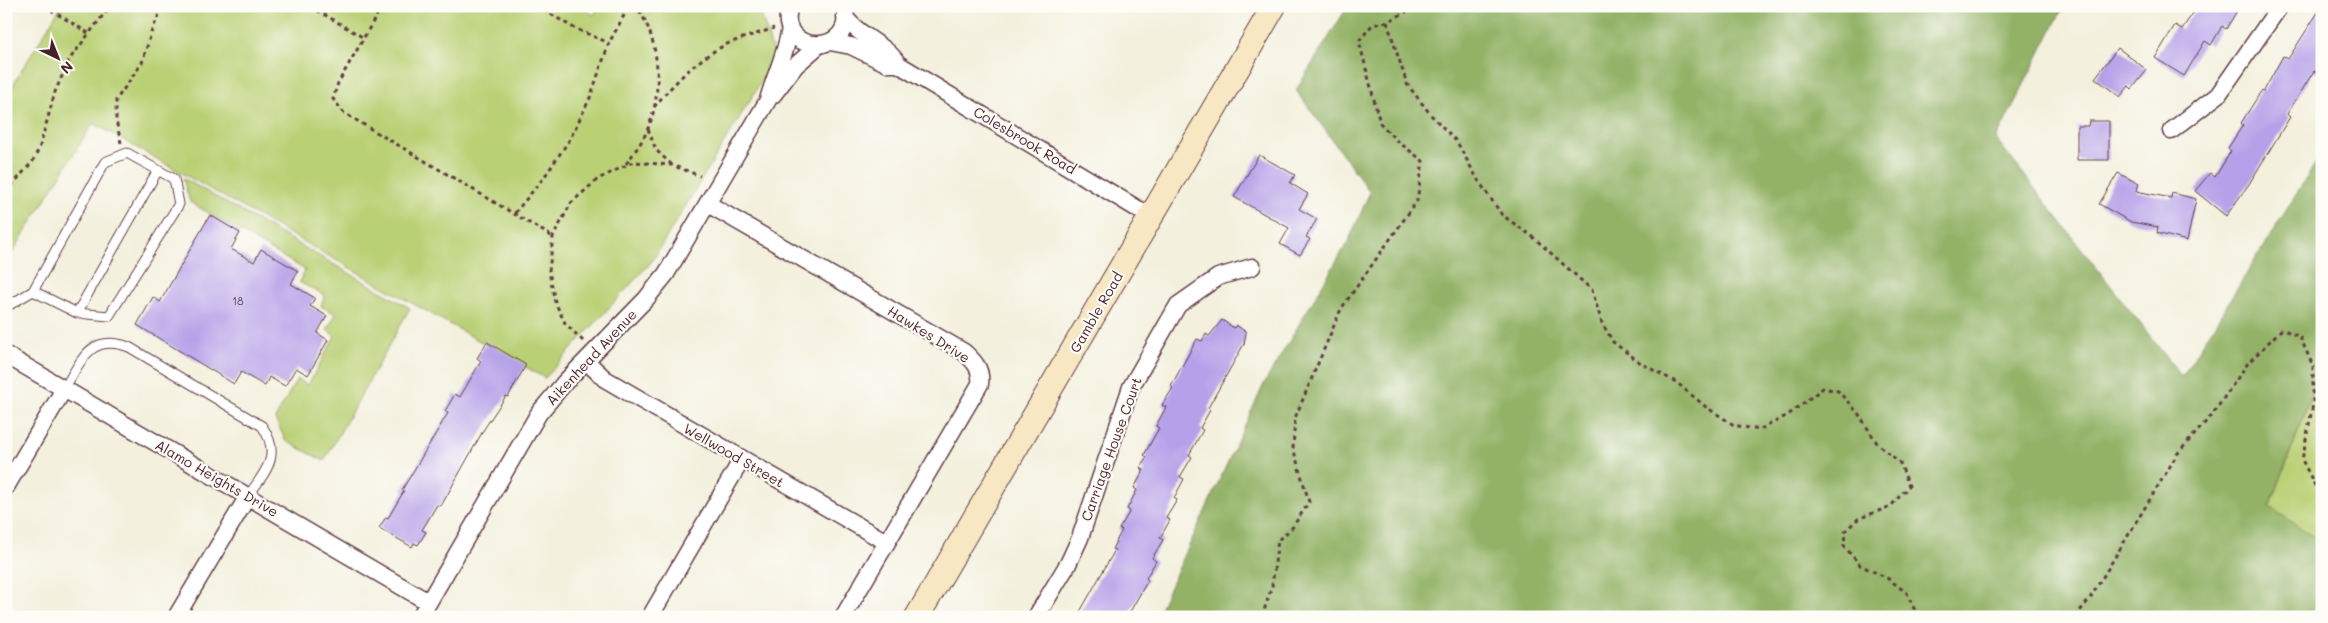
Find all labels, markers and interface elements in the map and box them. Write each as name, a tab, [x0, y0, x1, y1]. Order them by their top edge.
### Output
north arrow	[32, 32, 82, 82]
text: N	[57, 57, 78, 78]
street label: Colesbrook Road	[970, 102, 1080, 178]
street label: Gamble Road	[1065, 268, 1127, 356]
house number: 18	[232, 293, 244, 308]
street label: Hawkes Drive	[884, 301, 974, 367]
street label: Aikenhead Avenue	[541, 305, 641, 409]
street label: Carriage House Court	[1076, 374, 1146, 524]
street label: Wellwood Street	[680, 418, 788, 492]
street label: Alamo Heights Drive	[152, 435, 282, 521]

